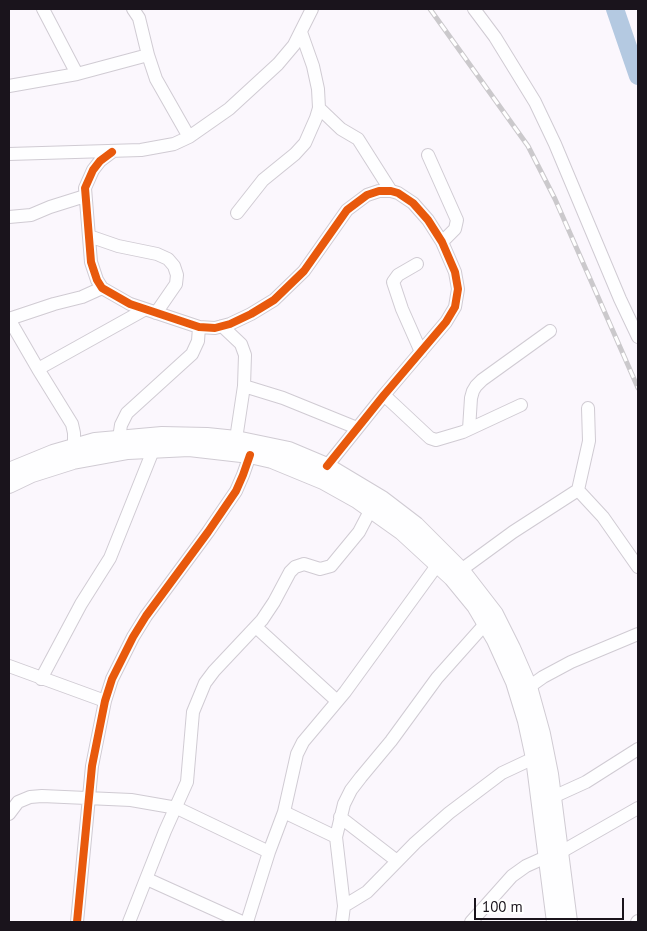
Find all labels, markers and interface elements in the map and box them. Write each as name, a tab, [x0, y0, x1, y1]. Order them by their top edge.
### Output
scale bar	[477, 888, 627, 920]
text: 100 m	[482, 897, 523, 916]

